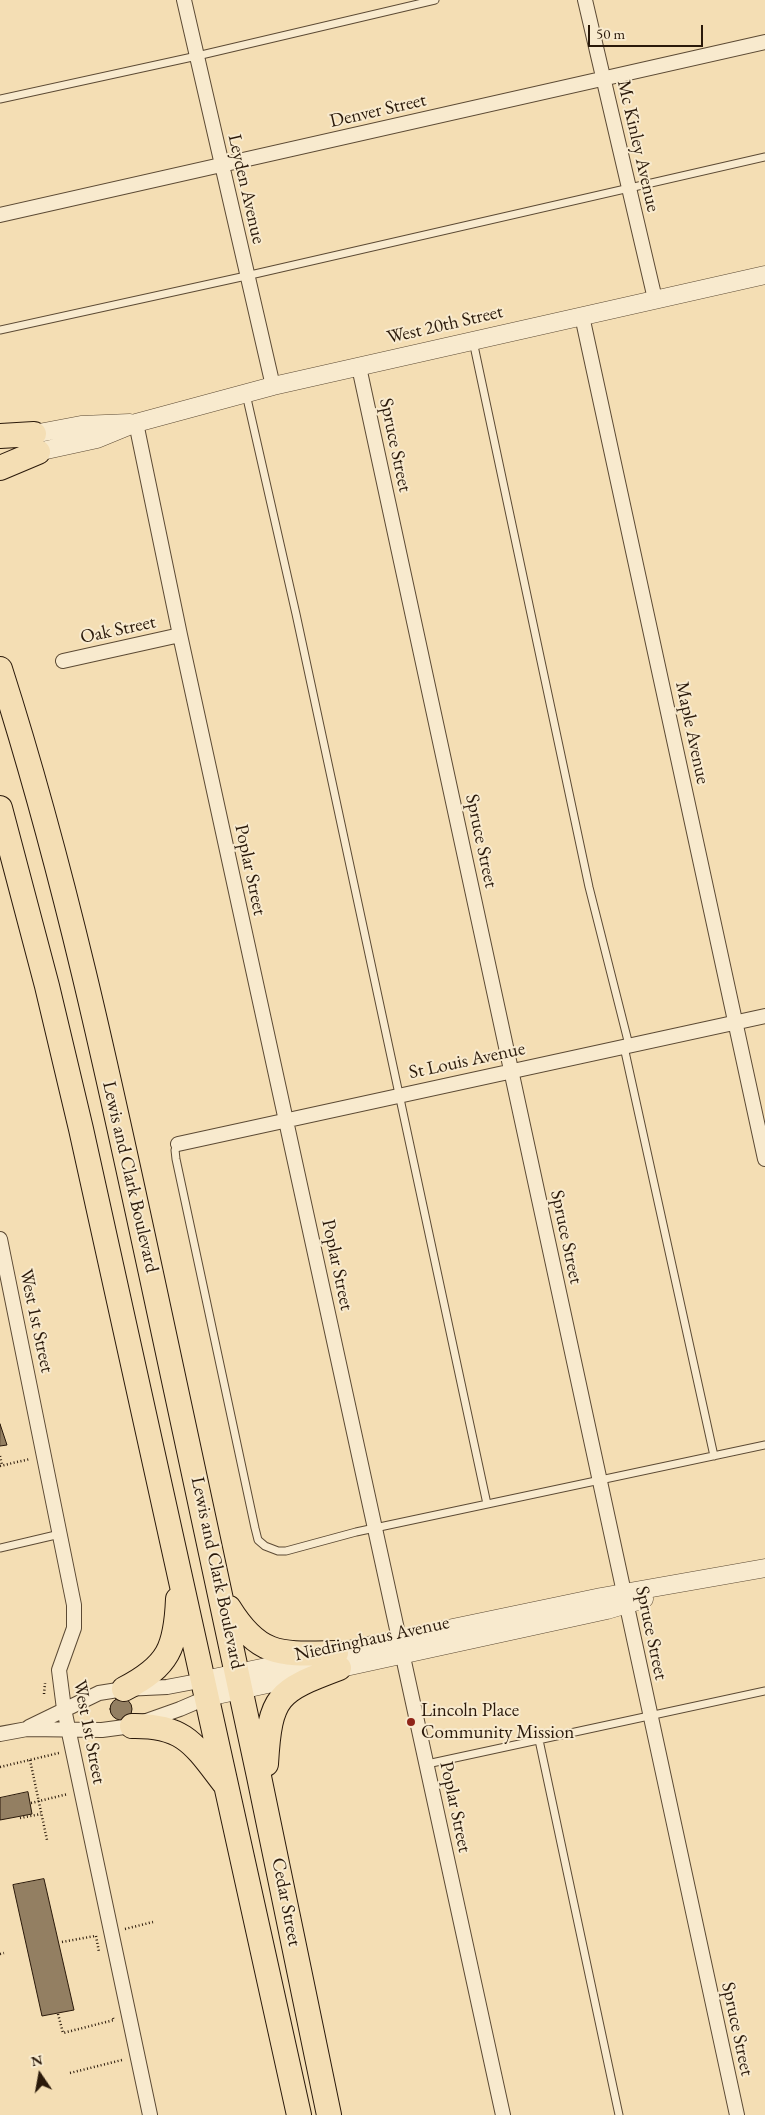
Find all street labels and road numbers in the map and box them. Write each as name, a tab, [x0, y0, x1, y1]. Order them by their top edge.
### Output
street label: Mc Kinley Avenue	[612, 78, 664, 214]
street label: Denver Street	[327, 89, 429, 133]
street label: Leyden Avenue	[222, 132, 270, 246]
street label: West 20th Street	[385, 301, 505, 349]
street label: Spruce Street	[374, 396, 416, 494]
street label: Oak Street	[78, 611, 158, 649]
street label: Maple Avenue	[670, 680, 714, 786]
street label: Spruce Street	[460, 792, 502, 890]
street label: Poplar Street	[229, 822, 271, 918]
street label: St Louis Avenue	[407, 1038, 527, 1084]
street label: Lewis and Clark Boulevard	[97, 1079, 163, 1275]
street label: Spruce Street	[545, 1188, 587, 1286]
street label: Poplar Street	[316, 1217, 358, 1313]
street label: West 1st Street	[14, 1267, 58, 1375]
street label: Lewis and Clark Boulevard	[185, 1475, 249, 1671]
street label: Spruce Street	[630, 1584, 672, 1682]
street label: Niedringhaus Avenue	[293, 1611, 451, 1667]
street label: West 1st Street	[68, 1678, 110, 1786]
street label: Poplar Street	[434, 1759, 476, 1855]
street label: Cedar Street	[266, 1856, 306, 1948]
street label: Spruce Street	[716, 1980, 758, 2078]

